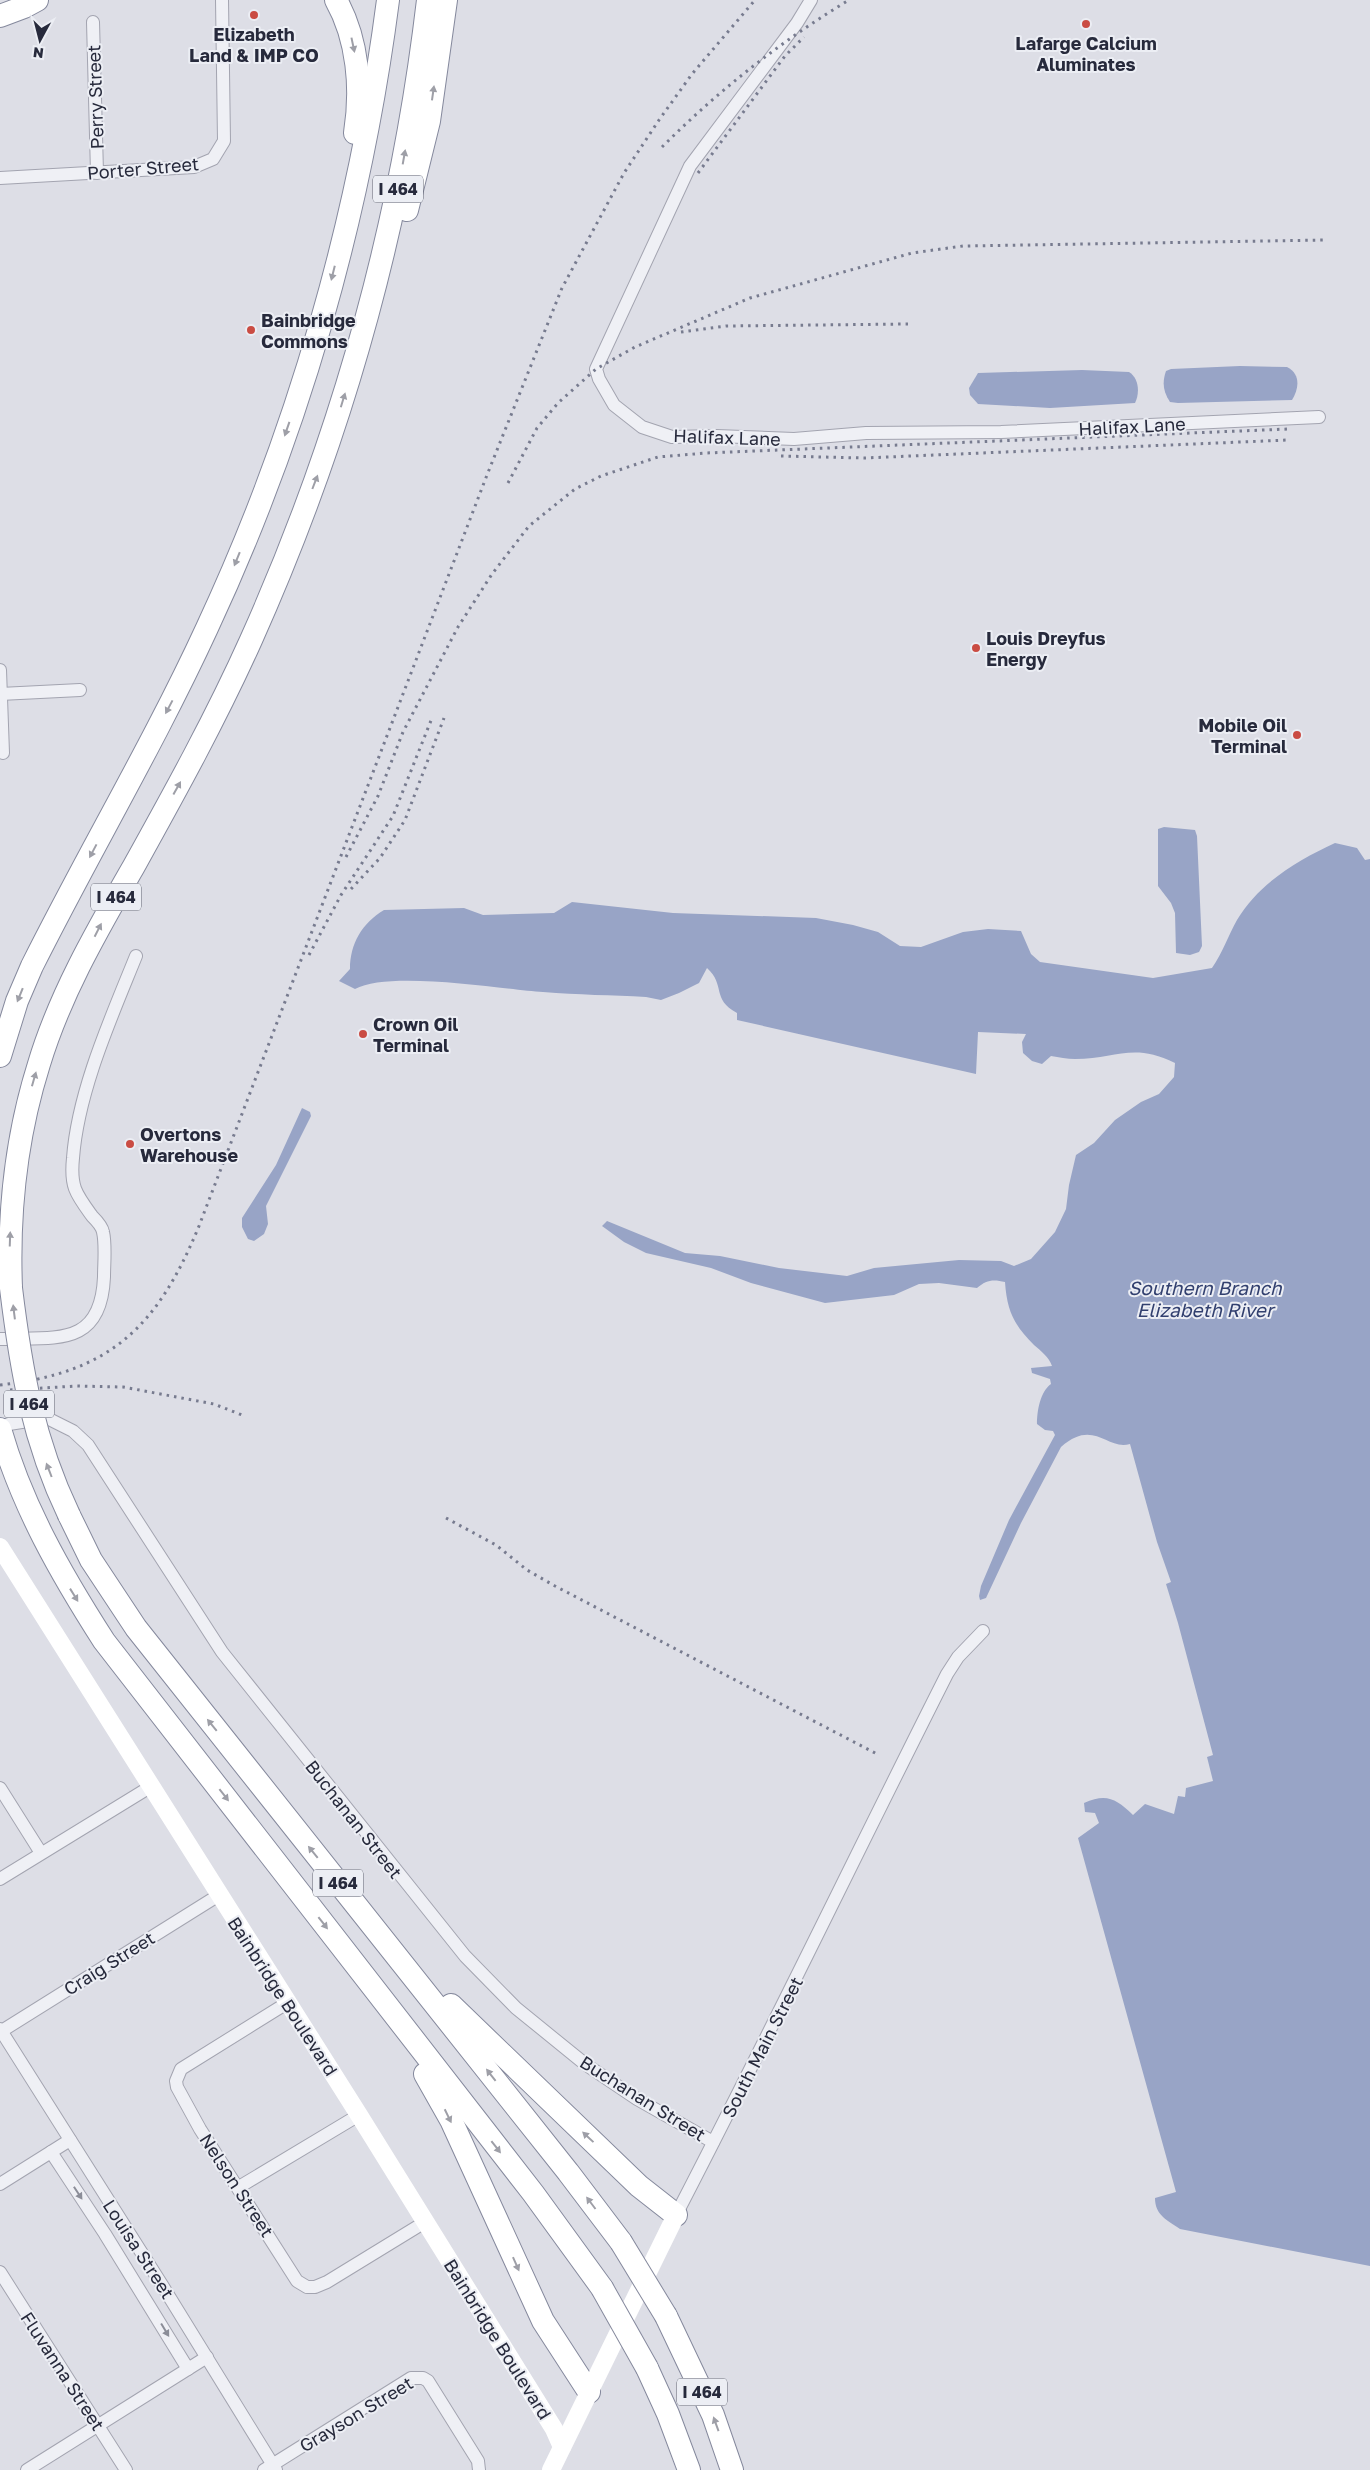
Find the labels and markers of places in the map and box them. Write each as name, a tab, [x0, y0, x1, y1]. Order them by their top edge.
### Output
marker: Elizabeth Land & IMP CO	[248, 9, 260, 21]
marker: Lafarge Calcium Aluminates	[1080, 18, 1092, 30]
place label: Elizabeth Land & IMP CO	[189, 23, 319, 66]
place label: Lafarge Calcium Aluminates	[1015, 32, 1157, 75]
place label: Bainbridge Commons	[261, 309, 356, 352]
marker: Bainbridge Commons	[245, 324, 257, 336]
place label: Louis Dreyfus Energy	[986, 627, 1106, 670]
marker: Louis Dreyfus Energy	[970, 642, 982, 654]
place label: Mobile Oil Terminal	[1198, 714, 1287, 757]
marker: Mobile Oil Terminal	[1291, 729, 1303, 741]
place label: Crown Oil Terminal	[373, 1013, 458, 1056]
marker: Crown Oil Terminal	[357, 1028, 369, 1040]
place label: Overtons Warehouse	[140, 1123, 238, 1166]
marker: Overtons Warehouse	[124, 1138, 136, 1150]

